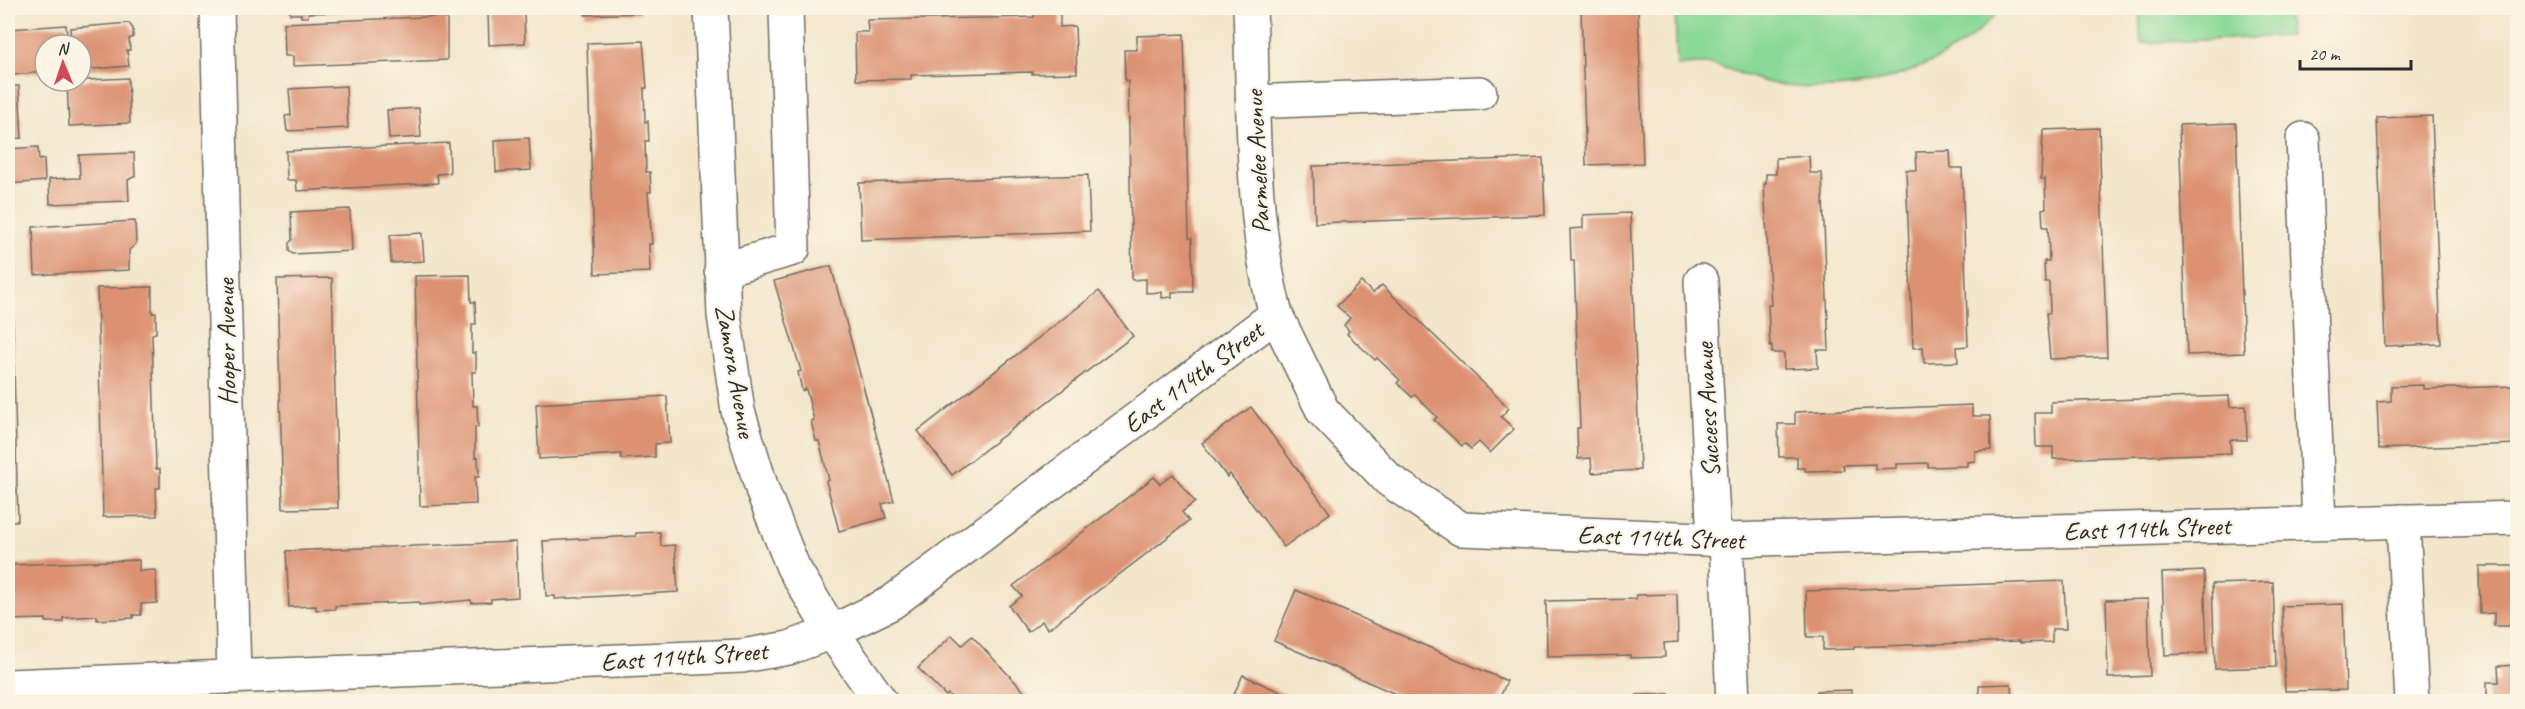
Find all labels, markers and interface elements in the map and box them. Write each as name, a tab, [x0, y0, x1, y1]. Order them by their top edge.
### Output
north arrow	[33, 33, 93, 93]
scale bar	[2300, 33, 2411, 71]
text: N	[57, 39, 71, 59]
text: 20 m	[2309, 43, 2342, 65]
street label: Parmelee Avenue	[1237, 87, 1278, 234]
street label: Hooper Avenue	[209, 277, 244, 406]
street label: Zamora Avenue	[708, 302, 764, 442]
street label: East 114th Street	[1117, 313, 1272, 441]
street label: Success Avanue	[1687, 340, 1728, 478]
street label: East 114th Street	[2063, 509, 2233, 548]
street label: East 114th Street	[1577, 518, 1747, 557]
street label: East 114th Street	[600, 634, 771, 679]

